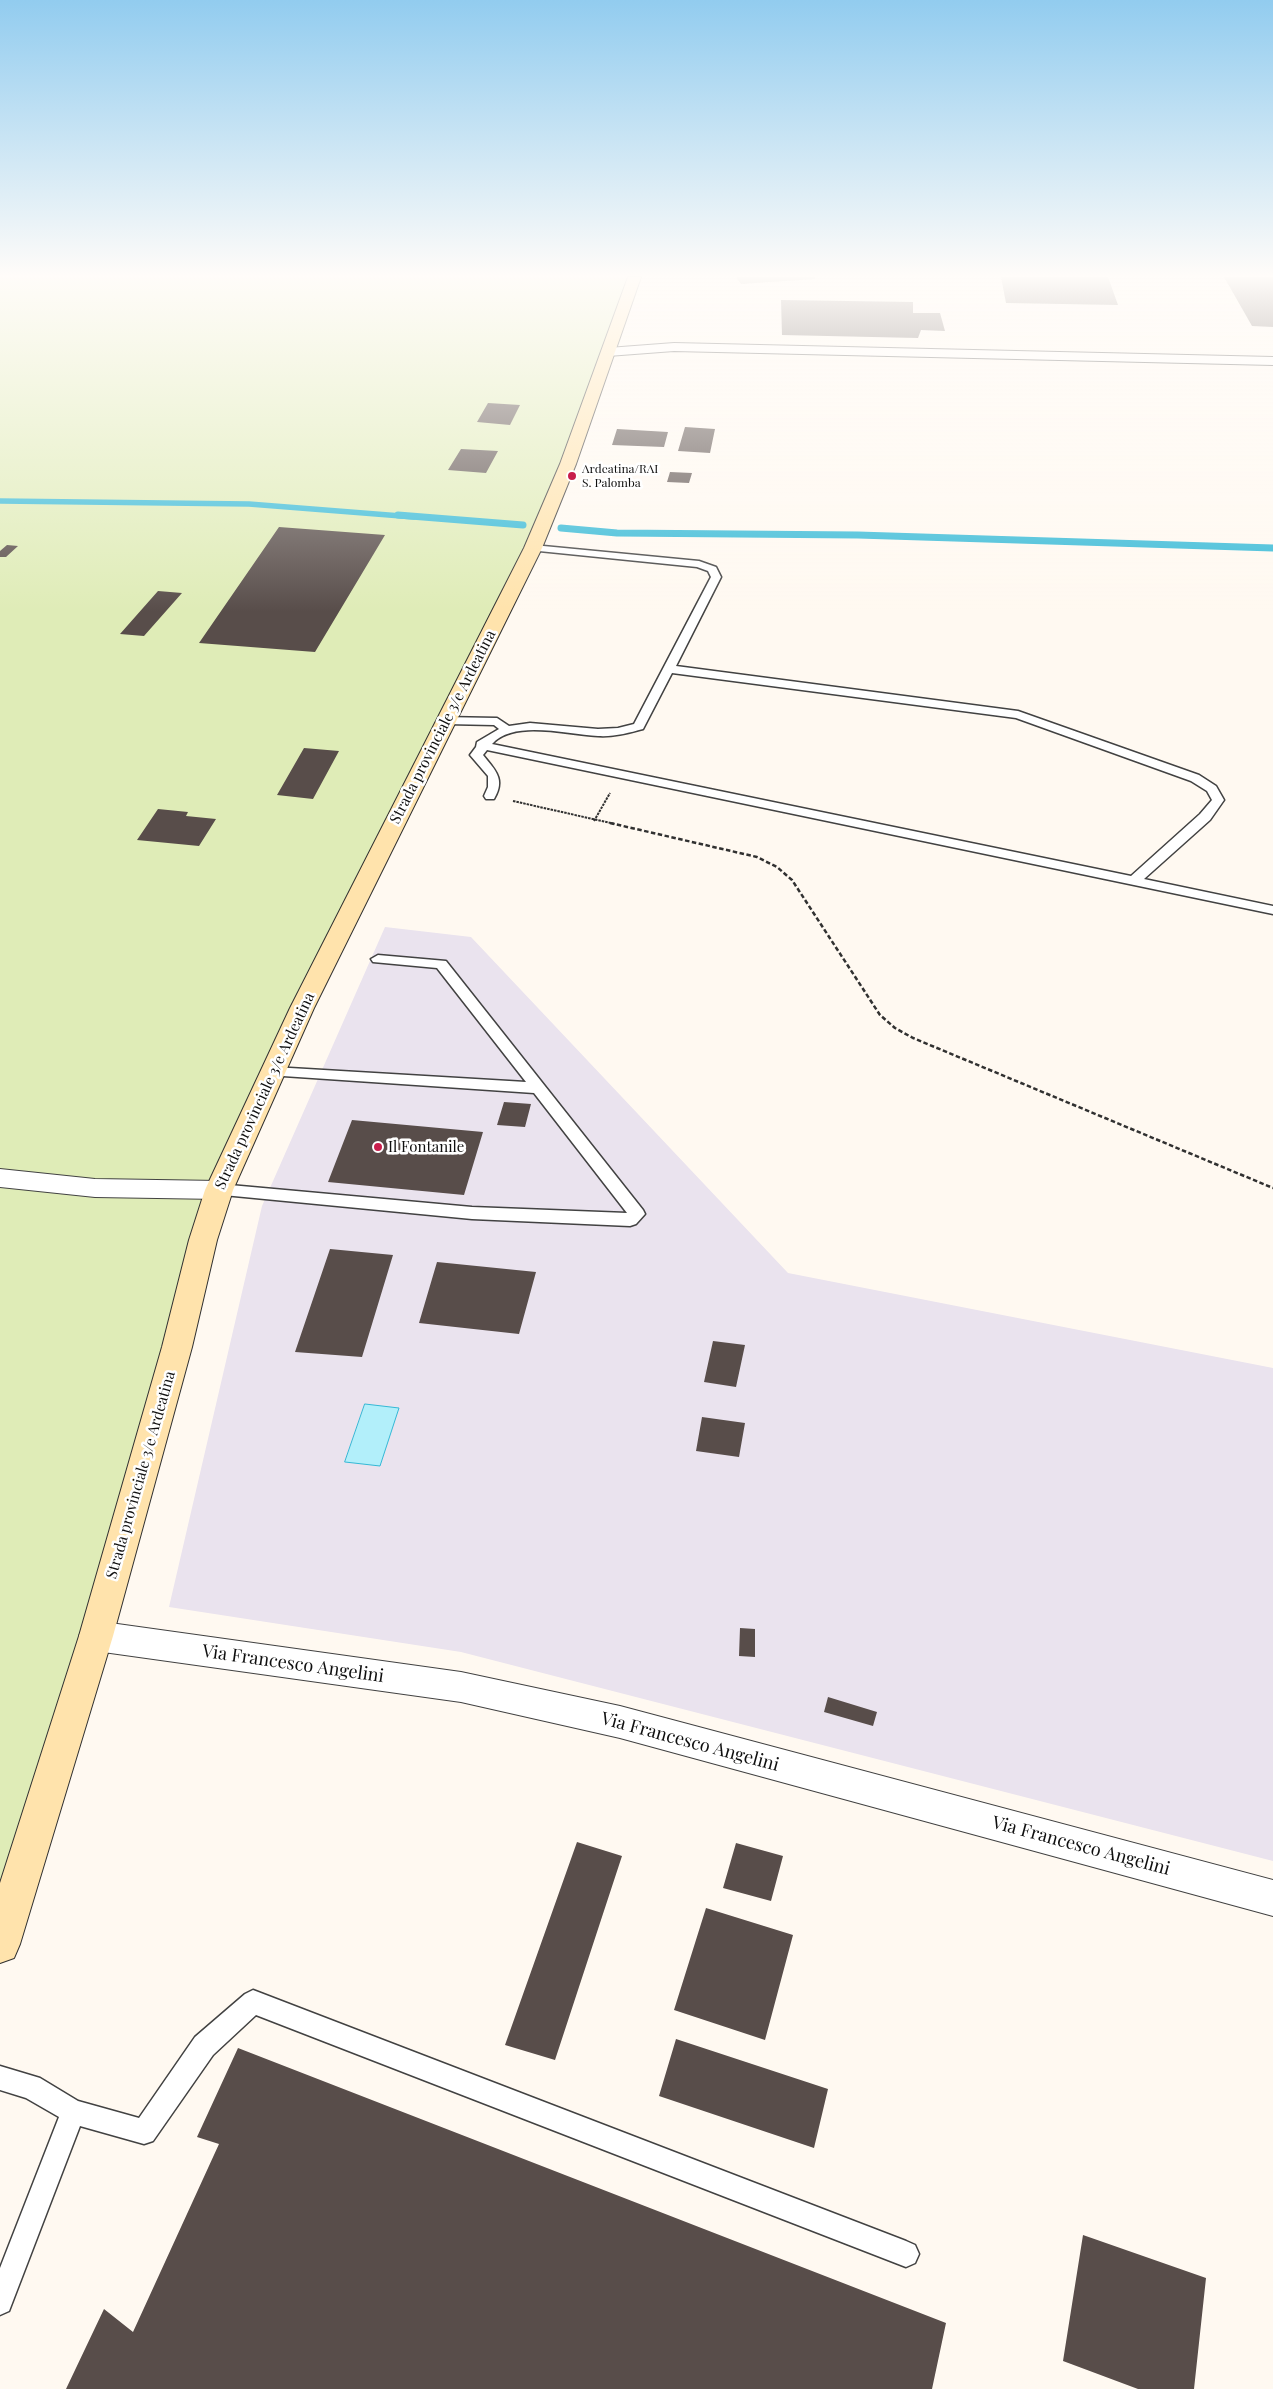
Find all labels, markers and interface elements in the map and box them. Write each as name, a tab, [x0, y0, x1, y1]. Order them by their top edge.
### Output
place label: Ardeatina/RAI S. Palomba	[582, 462, 658, 490]
marker: Ardeatina/RAI S. Palomba	[566, 470, 578, 482]
street label: Strada provinciale 3/e Ardeatina	[386, 627, 500, 827]
street label: Strada provinciale 3/e Ardeatina	[211, 990, 319, 1192]
place label: Il Fontanile	[388, 1138, 464, 1156]
marker: Il Fontanile	[372, 1141, 384, 1153]
street label: Strada provinciale 3/e Ardeatina	[103, 1369, 179, 1581]
street label: Via Francesco Angelini	[201, 1641, 385, 1687]
street label: Via Francesco Angelini	[599, 1708, 781, 1776]
street label: Via Francesco Angelini	[990, 1812, 1172, 1880]

